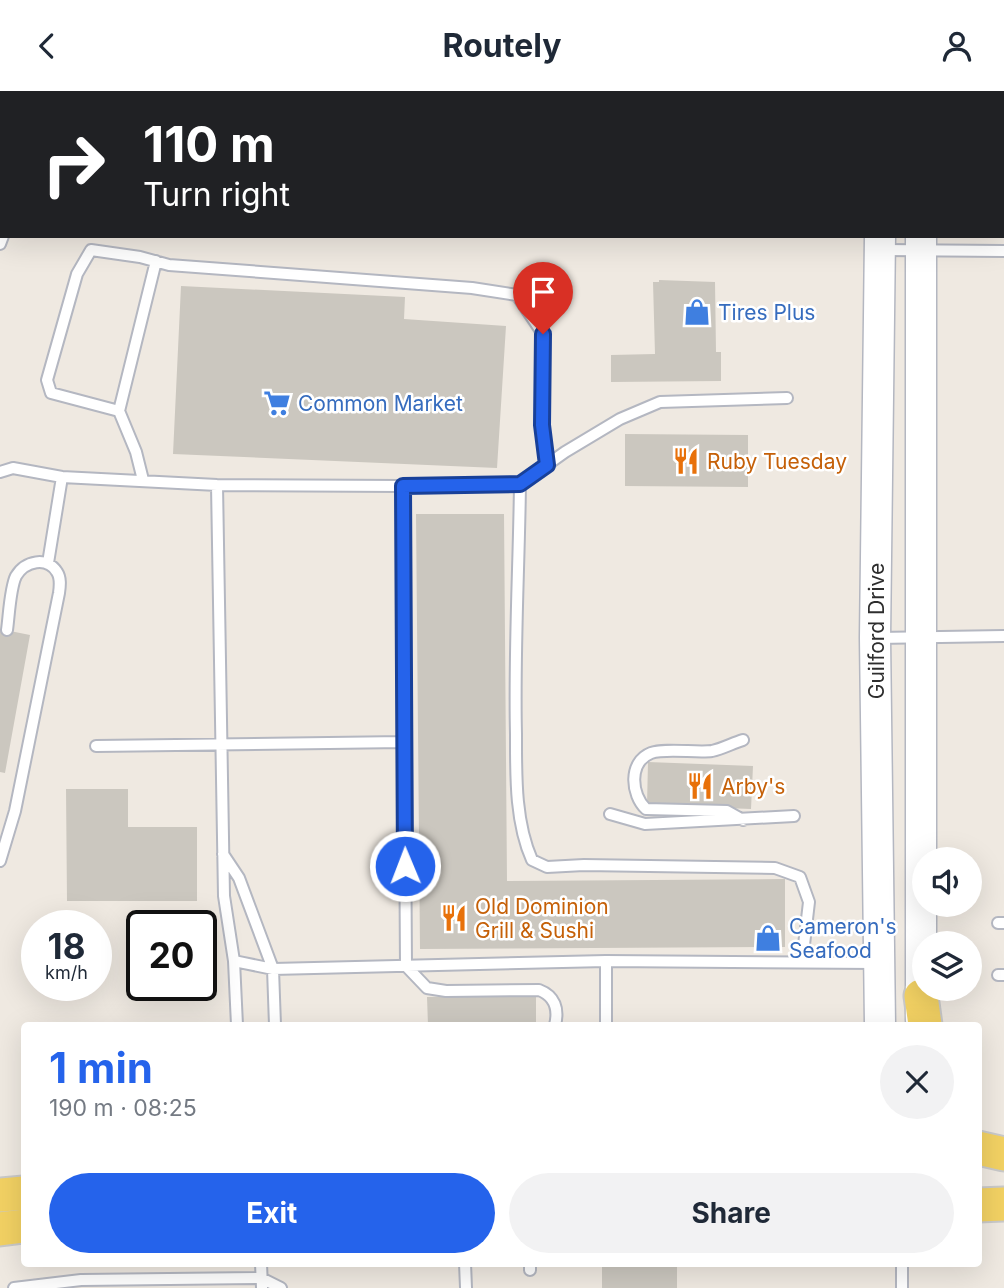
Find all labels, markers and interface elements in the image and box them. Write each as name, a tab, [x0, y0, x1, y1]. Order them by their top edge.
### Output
text: Routely	[443, 26, 561, 65]
icon: back	[28, 27, 66, 65]
icon: person	[938, 27, 976, 65]
text: 110 m	[143, 115, 275, 174]
icon: right	[28, 119, 119, 210]
text: Turn right	[143, 175, 290, 214]
pin	[513, 262, 573, 334]
icon: arrive	[524, 273, 562, 311]
shop icon: Tires Plus	[682, 297, 712, 327]
place label: Tires Plus	[718, 300, 815, 325]
supermarket icon: Common Market	[262, 388, 292, 418]
place label: Common Market	[298, 391, 463, 416]
restaurant icon: Ruby Tuesday	[671, 446, 701, 476]
place label: Ruby Tuesday	[707, 449, 847, 474]
street label: Guilford Drive	[864, 563, 889, 699]
restaurant icon: Arby's	[685, 771, 715, 801]
place label: Arby's	[721, 774, 785, 799]
position arrow	[368, 829, 442, 903]
map controls	[912, 847, 982, 1001]
button: sound	[912, 847, 982, 917]
place label: Old Dominion Grill & Sushi	[475, 894, 609, 943]
restaurant icon: Old Dominion Grill & Sushi	[439, 903, 469, 933]
speed limit sign: 20	[126, 910, 217, 1001]
place label: Cameron's Seafood	[789, 914, 897, 963]
shop icon: Cameron's Seafood	[753, 923, 783, 953]
text: 18	[48, 925, 85, 967]
button: layers	[912, 931, 982, 1001]
text: km/h	[45, 962, 88, 983]
text: 1 min	[49, 1042, 153, 1093]
button: close	[880, 1045, 954, 1119]
text: 190 m · 08:25	[49, 1094, 197, 1122]
button: Exit	[49, 1173, 495, 1253]
button: Share	[509, 1173, 954, 1253]

